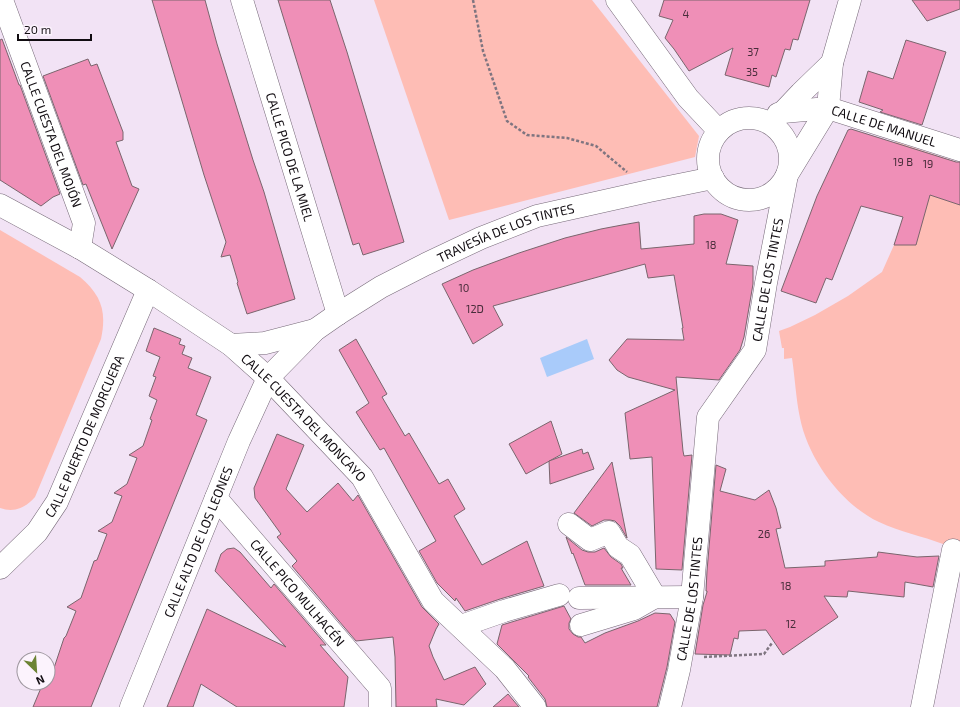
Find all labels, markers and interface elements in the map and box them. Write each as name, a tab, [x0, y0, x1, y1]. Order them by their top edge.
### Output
house number: 4	[683, 7, 690, 20]
scale bar	[18, 16, 91, 42]
text: 20 m	[24, 22, 51, 36]
house number: 37	[747, 45, 759, 58]
street label: CALLE CUESTA DEL MOJÓN	[17, 59, 86, 210]
house number: 35	[746, 65, 758, 78]
street label: CALLE PICO DE LA MIEL	[263, 90, 317, 224]
street label: CALLE DE MANUEL	[830, 102, 939, 150]
house number: 19 B	[893, 155, 913, 168]
house number: 19	[923, 157, 933, 170]
street label: TRAVESÍA DE LOS TINTES	[434, 200, 576, 266]
street label: CALLE DE LOS TINTES	[748, 217, 786, 343]
house number: 18	[705, 238, 717, 251]
house number: 10	[458, 281, 470, 294]
house number: 12D	[466, 302, 484, 315]
street label: CALLE CUESTA DEL MONCAYO	[238, 350, 370, 485]
street label: CALLE PUERTO DE MORCUERA	[41, 352, 127, 520]
street label: CALLE ALTO DE LOS LEONES	[160, 464, 236, 620]
house number: 26	[758, 527, 770, 540]
street label: CALLE PICO MULHACÉN	[247, 536, 348, 649]
street label: CALLE DE LOS TINTES	[673, 536, 705, 662]
house number: 18	[780, 579, 792, 592]
house number: 12	[786, 617, 796, 630]
north arrow	[16, 651, 56, 691]
text: N	[34, 673, 47, 688]

